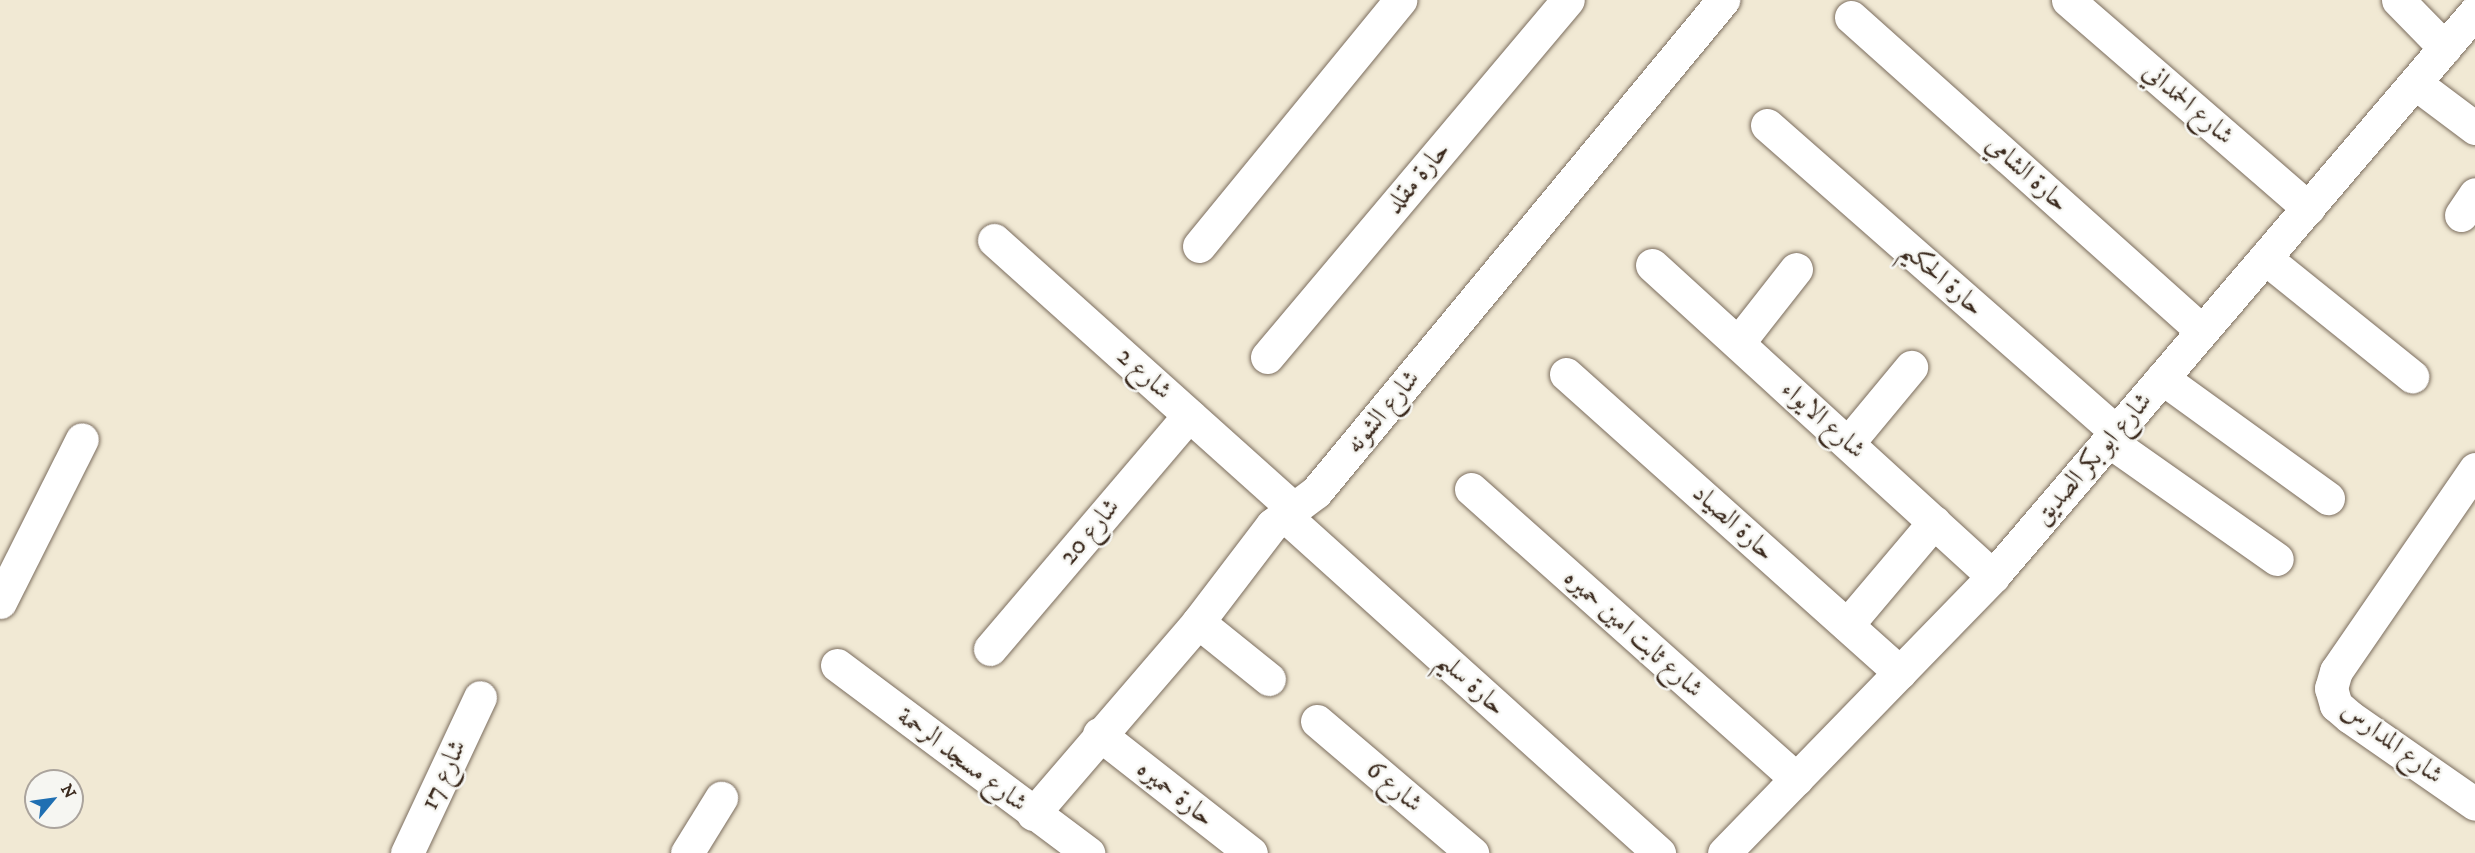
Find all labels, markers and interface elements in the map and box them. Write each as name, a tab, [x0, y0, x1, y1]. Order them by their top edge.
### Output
street label: شارع الحمداني	[2136, 56, 2240, 152]
street label: حارة الشامي	[1979, 129, 2075, 219]
street label: حارة مقلد	[1379, 136, 1457, 220]
street label: حارة الحكيم	[1894, 235, 1990, 323]
street label: شارع 2	[1110, 341, 1178, 407]
street label: شارع الشونه	[1339, 364, 1427, 460]
street label: شارع الايواء	[1774, 374, 1872, 466]
street label: شارع ابو بكر الصديق	[2027, 386, 2159, 532]
street label: حارة الصياد	[1685, 478, 1781, 568]
street label: شارع 20	[1053, 492, 1127, 572]
street label: شارع ثابت امين حميره	[1557, 563, 1709, 705]
street label: حارة سليم	[1430, 645, 1512, 723]
street label: شارع المدارس	[2335, 695, 2449, 791]
street label: شارع مسجد الرحمة	[891, 701, 1033, 819]
street label: شارع 17	[414, 735, 474, 815]
street label: حارة حميره	[1130, 754, 1220, 834]
street label: شارع 6	[1359, 754, 1429, 820]
north arrow	[24, 769, 84, 829]
text: N	[56, 781, 80, 802]

